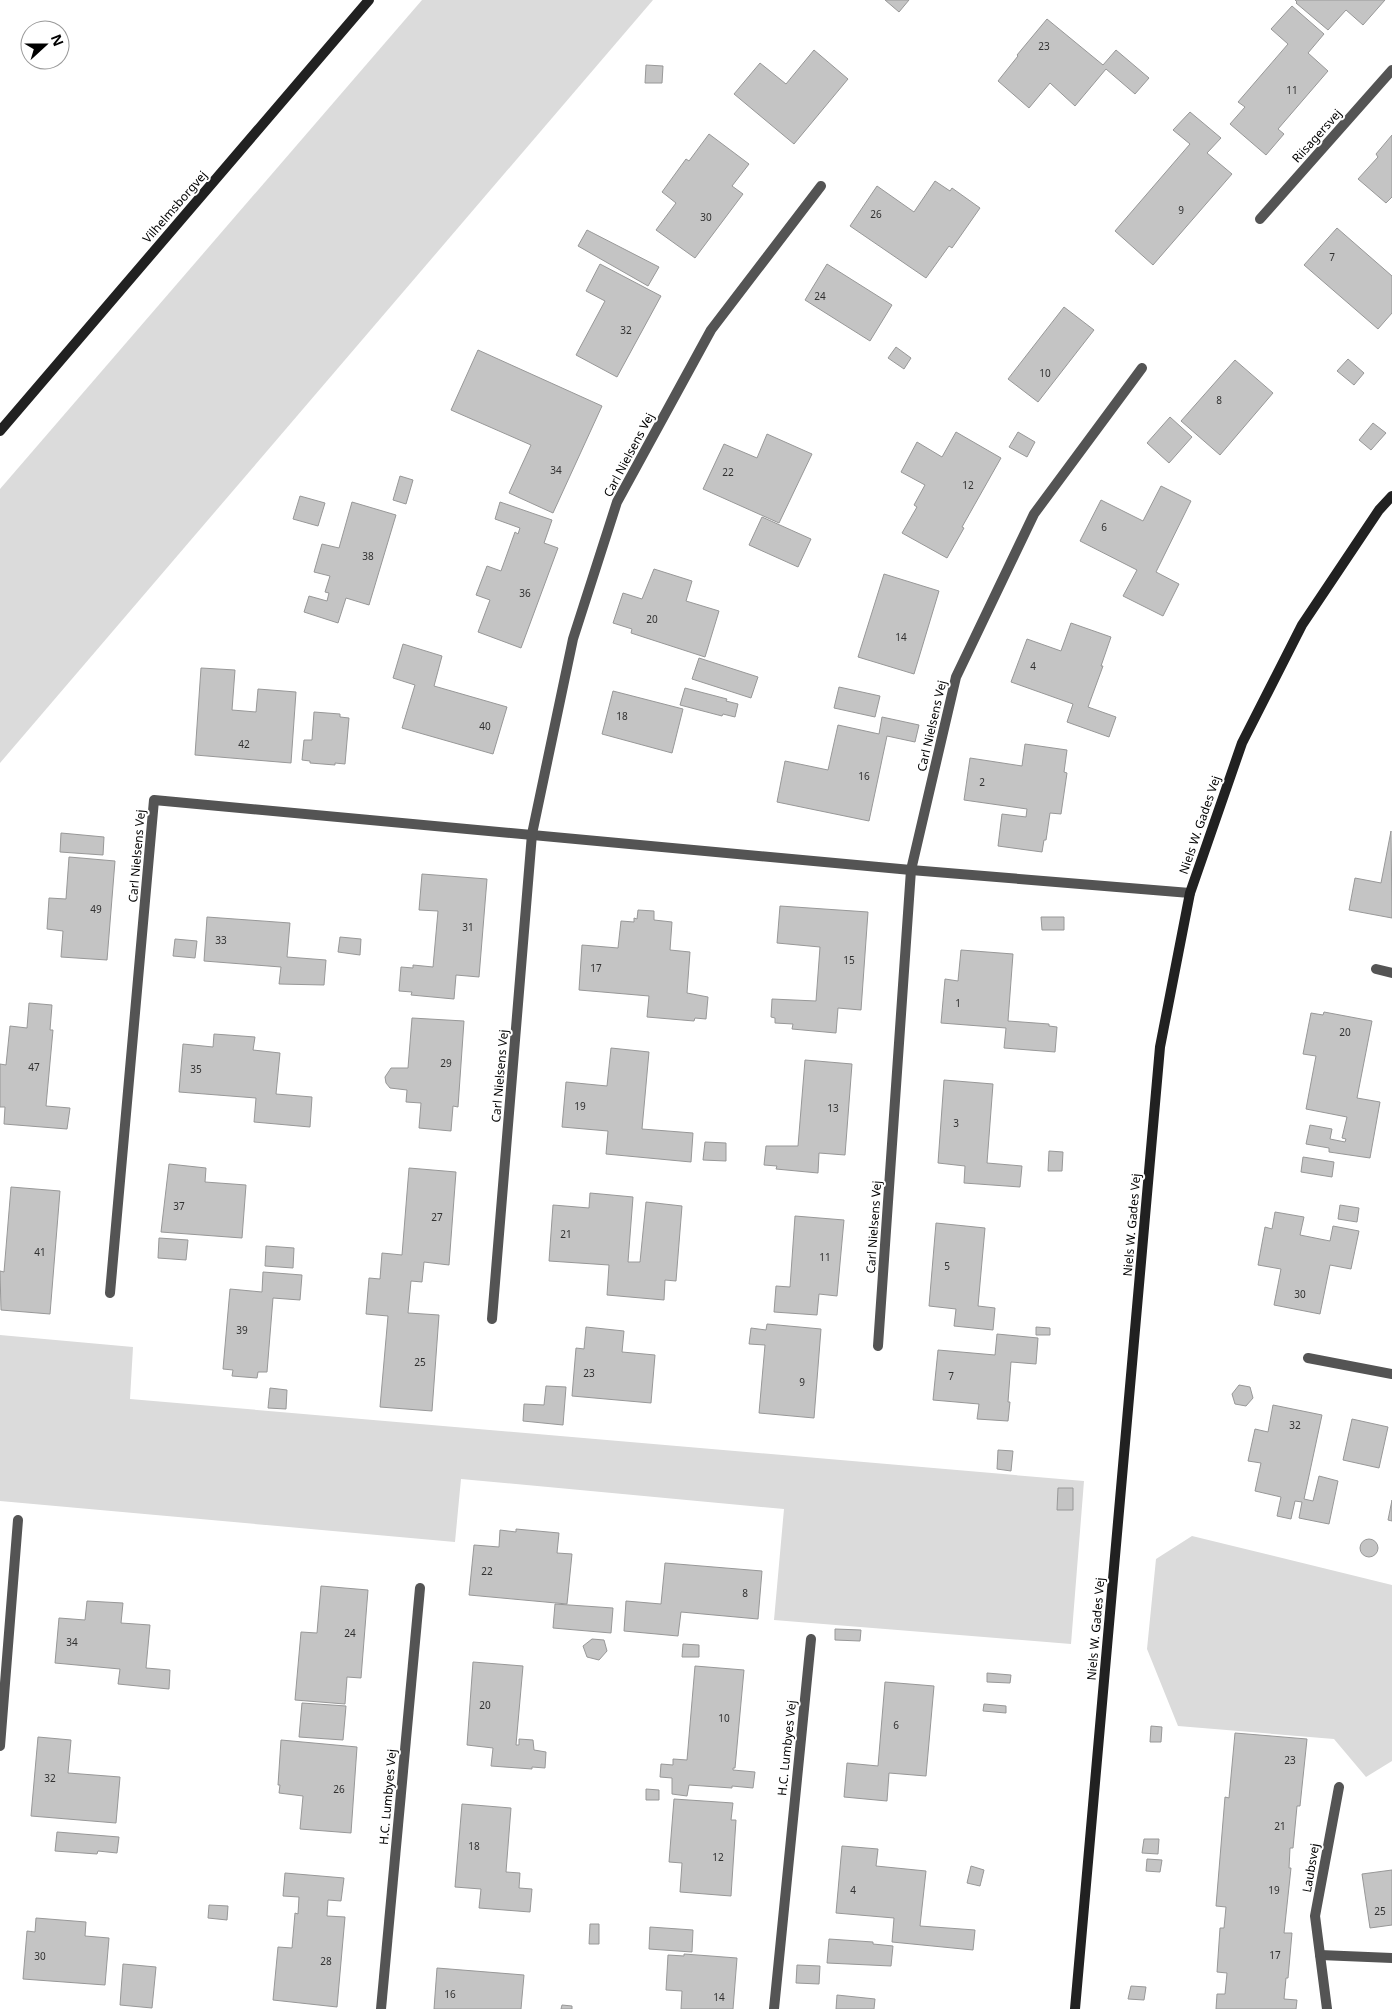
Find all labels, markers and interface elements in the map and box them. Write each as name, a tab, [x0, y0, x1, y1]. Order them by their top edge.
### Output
north arrow	[20, 20, 70, 70]
text: N	[47, 31, 69, 49]
house number: 23	[1038, 39, 1050, 53]
house number: 11	[1286, 83, 1298, 97]
street label: Riisagersvej	[1288, 105, 1345, 166]
street label: Vilhelmsborgvej	[139, 167, 211, 246]
house number: 9	[1178, 203, 1184, 217]
house number: 26	[870, 207, 882, 221]
house number: 30	[700, 210, 712, 224]
house number: 7	[1329, 250, 1335, 264]
house number: 24	[814, 289, 826, 303]
house number: 32	[620, 323, 632, 337]
house number: 10	[1039, 366, 1051, 380]
house number: 8	[1216, 393, 1222, 407]
street label: Carl Nielsens Vej	[599, 410, 658, 500]
house number: 34	[550, 463, 562, 477]
house number: 22	[722, 465, 734, 479]
house number: 12	[962, 478, 974, 492]
house number: 6	[1101, 520, 1107, 534]
house number: 38	[362, 549, 374, 563]
house number: 36	[519, 586, 531, 600]
house number: 20	[646, 612, 658, 626]
house number: 14	[895, 630, 907, 644]
house number: 4	[1030, 659, 1036, 673]
street label: Carl Nielsens Vej	[913, 679, 950, 773]
house number: 18	[616, 709, 628, 723]
house number: 40	[479, 719, 491, 733]
house number: 42	[238, 737, 250, 751]
house number: 16	[858, 769, 870, 783]
street label: Niels W. Gades Vej	[1175, 773, 1224, 876]
house number: 2	[979, 775, 985, 789]
street label: Carl Nielsens Vej	[124, 809, 149, 903]
house number: 49	[90, 902, 102, 916]
house number: 31	[462, 920, 474, 934]
house number: 33	[215, 933, 227, 947]
house number: 15	[843, 953, 855, 967]
house number: 17	[590, 961, 602, 975]
house number: 1	[955, 996, 961, 1010]
house number: 20	[1339, 1025, 1351, 1039]
street label: Carl Nielsens Vej	[487, 1029, 512, 1123]
house number: 29	[440, 1056, 452, 1070]
house number: 47	[28, 1060, 40, 1074]
house number: 35	[190, 1062, 202, 1076]
house number: 19	[574, 1099, 586, 1113]
house number: 13	[827, 1101, 839, 1115]
house number: 3	[953, 1116, 959, 1130]
street label: Niels W. Gades Vej	[1119, 1173, 1144, 1277]
street label: Carl Nielsens Vej	[862, 1180, 885, 1274]
house number: 37	[173, 1199, 185, 1213]
house number: 27	[431, 1210, 443, 1224]
house number: 21	[560, 1227, 572, 1241]
house number: 41	[34, 1245, 46, 1259]
house number: 11	[819, 1250, 831, 1264]
house number: 5	[944, 1259, 950, 1273]
house number: 30	[1294, 1287, 1306, 1301]
house number: 39	[236, 1323, 248, 1337]
house number: 25	[414, 1355, 426, 1369]
house number: 23	[583, 1366, 595, 1380]
house number: 7	[948, 1369, 954, 1383]
house number: 9	[799, 1375, 805, 1389]
house number: 32	[1289, 1418, 1301, 1432]
house number: 22	[481, 1564, 493, 1578]
street label: Niels W. Gades Vej	[1083, 1577, 1108, 1681]
house number: 8	[742, 1586, 748, 1600]
house number: 24	[344, 1626, 356, 1640]
house number: 34	[66, 1635, 78, 1649]
house number: 20	[479, 1698, 491, 1712]
street label: H.C. Lumbyes Vej	[773, 1699, 800, 1797]
house number: 10	[718, 1711, 730, 1725]
house number: 6	[893, 1718, 899, 1732]
street label: H.C. Lumbyes Vej	[375, 1748, 400, 1846]
house number: 23	[1284, 1753, 1296, 1767]
house number: 32	[44, 1771, 56, 1785]
house number: 26	[333, 1782, 345, 1796]
house number: 21	[1274, 1819, 1286, 1833]
house number: 18	[468, 1839, 480, 1853]
street label: Laubsvej	[1298, 1842, 1323, 1894]
house number: 12	[712, 1850, 724, 1864]
house number: 4	[850, 1883, 856, 1897]
house number: 19	[1268, 1883, 1280, 1897]
house number: 25	[1374, 1904, 1386, 1918]
house number: 17	[1269, 1948, 1281, 1962]
house number: 30	[34, 1949, 46, 1963]
house number: 28	[320, 1954, 332, 1968]
house number: 16	[444, 1987, 456, 2001]
house number: 14	[713, 1990, 725, 2004]

